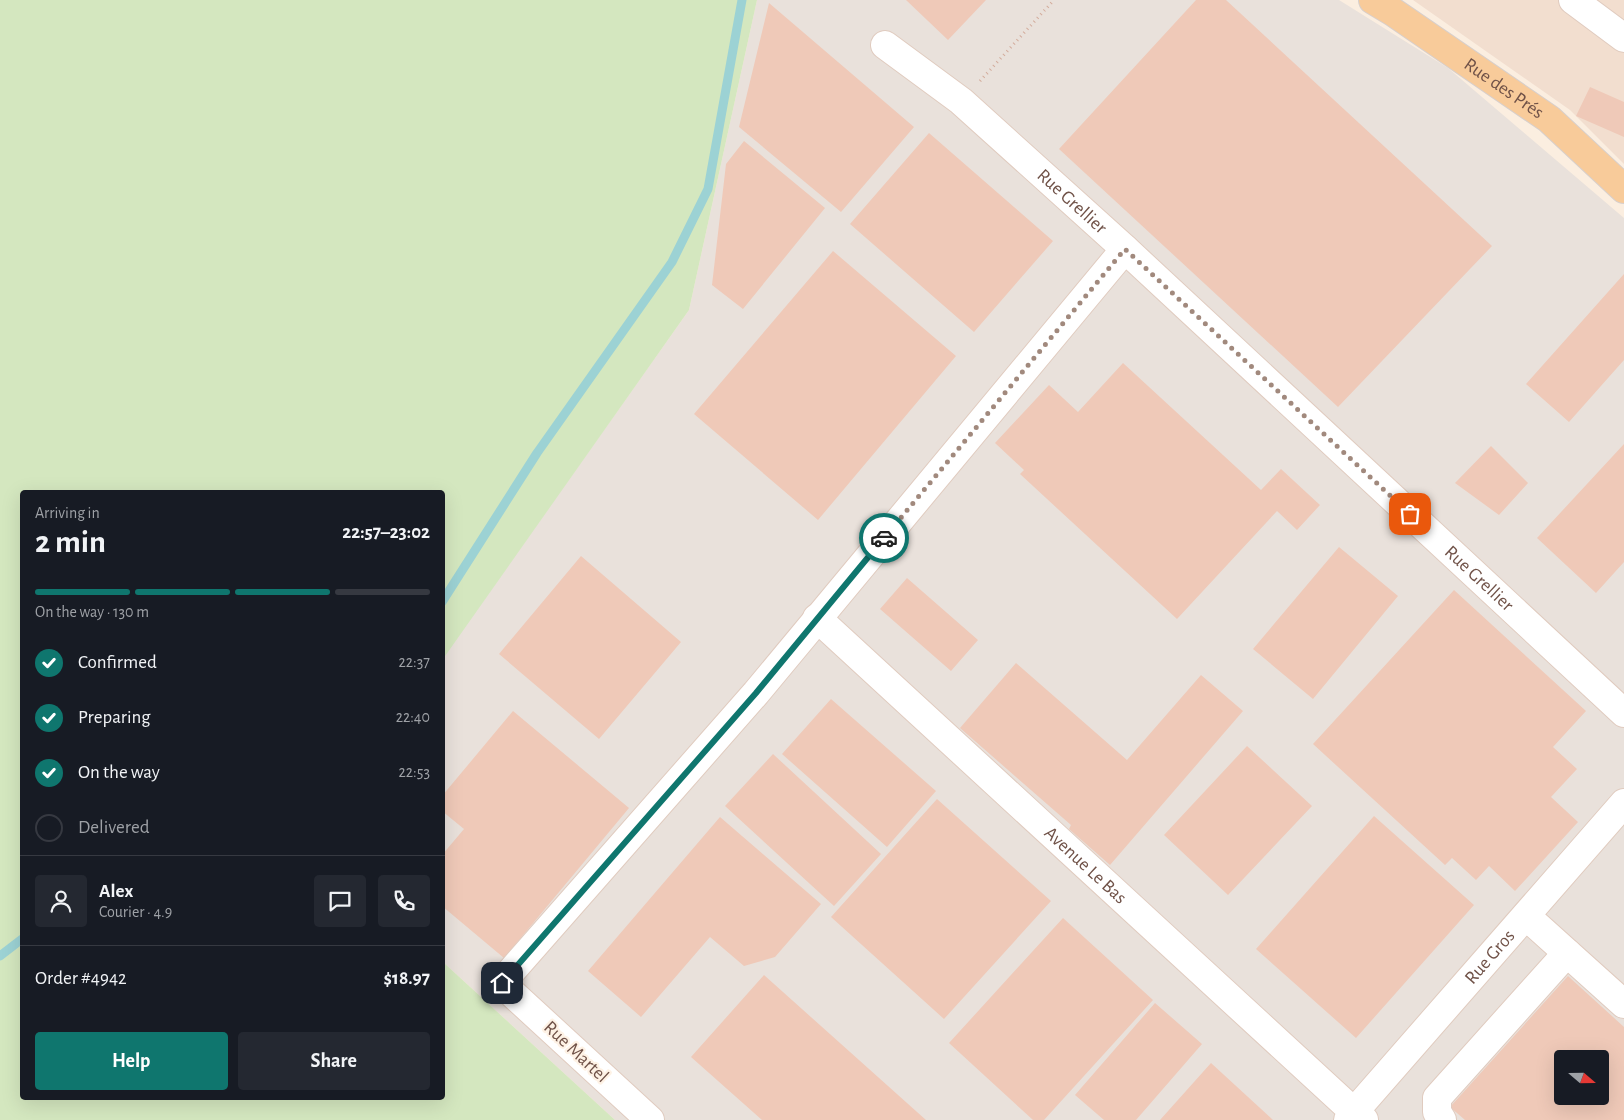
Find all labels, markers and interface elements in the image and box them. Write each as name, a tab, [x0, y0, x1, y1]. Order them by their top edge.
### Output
street label: Rue des Prés	[1461, 54, 1547, 122]
street label: Rue Grellier	[1034, 165, 1111, 237]
pin	[1389, 493, 1431, 535]
icon: bag	[1396, 500, 1424, 528]
text: Arriving in	[35, 505, 100, 521]
courier	[859, 513, 909, 563]
text: 22:57–23:02	[342, 523, 430, 542]
icon: car	[870, 524, 898, 552]
text: 2 min	[35, 526, 106, 558]
street label: Rue Grellier	[1441, 542, 1517, 615]
text: On the way · 130 m	[35, 604, 149, 620]
icon: check	[35, 649, 63, 677]
text: Confirmed	[78, 653, 157, 672]
text: 22:37	[399, 654, 430, 670]
icon: check	[35, 704, 63, 732]
text: Preparing	[78, 708, 151, 727]
text: 22:40	[396, 709, 430, 725]
icon: check	[35, 759, 63, 787]
text: On the way	[78, 763, 160, 782]
text: 22:53	[398, 764, 430, 780]
text: Delivered	[78, 818, 150, 837]
street label: Avenue Le Bas	[1041, 823, 1130, 907]
button: person	[35, 875, 87, 927]
button: chat	[314, 875, 366, 927]
button: phone	[378, 875, 430, 927]
text: Alex	[99, 882, 133, 901]
text: Courier · 4.9	[99, 904, 172, 920]
street label: Rue Gros	[1461, 926, 1518, 988]
pin	[481, 962, 523, 1004]
text: Order #4942	[35, 969, 127, 988]
text: $18.97	[384, 969, 430, 988]
icon: home	[488, 969, 516, 997]
street label: Rue Martel	[540, 1018, 612, 1086]
button: Help	[35, 1032, 228, 1090]
button: Share	[238, 1032, 430, 1090]
north arrow	[1554, 1050, 1609, 1105]
map controls	[1554, 1050, 1609, 1105]

